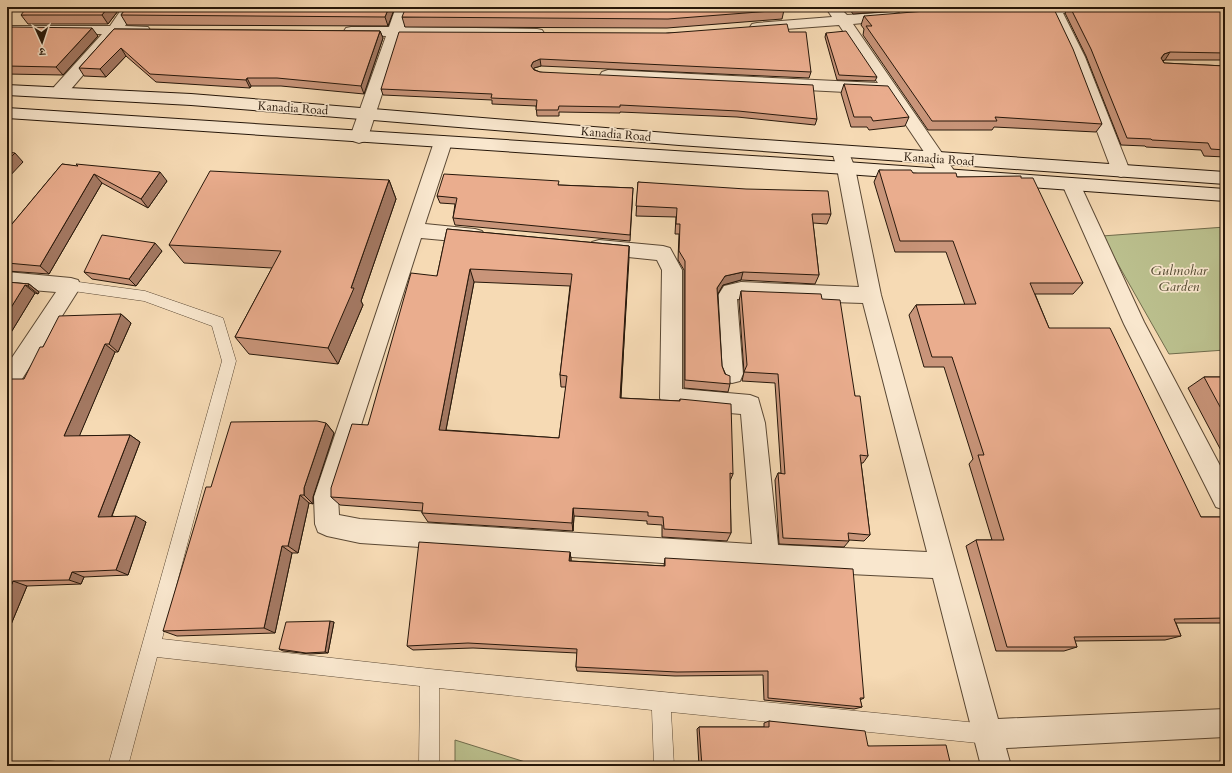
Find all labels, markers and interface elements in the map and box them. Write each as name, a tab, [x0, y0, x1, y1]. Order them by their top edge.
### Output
north arrow	[22, 22, 62, 62]
text: उ	[38, 44, 47, 59]
street label: Kanadia Road	[257, 98, 329, 118]
street label: Kanadia Road	[580, 123, 653, 145]
street label: Kanadia Road	[903, 149, 975, 169]
park label: Gulmohar Garden	[1151, 261, 1208, 296]

